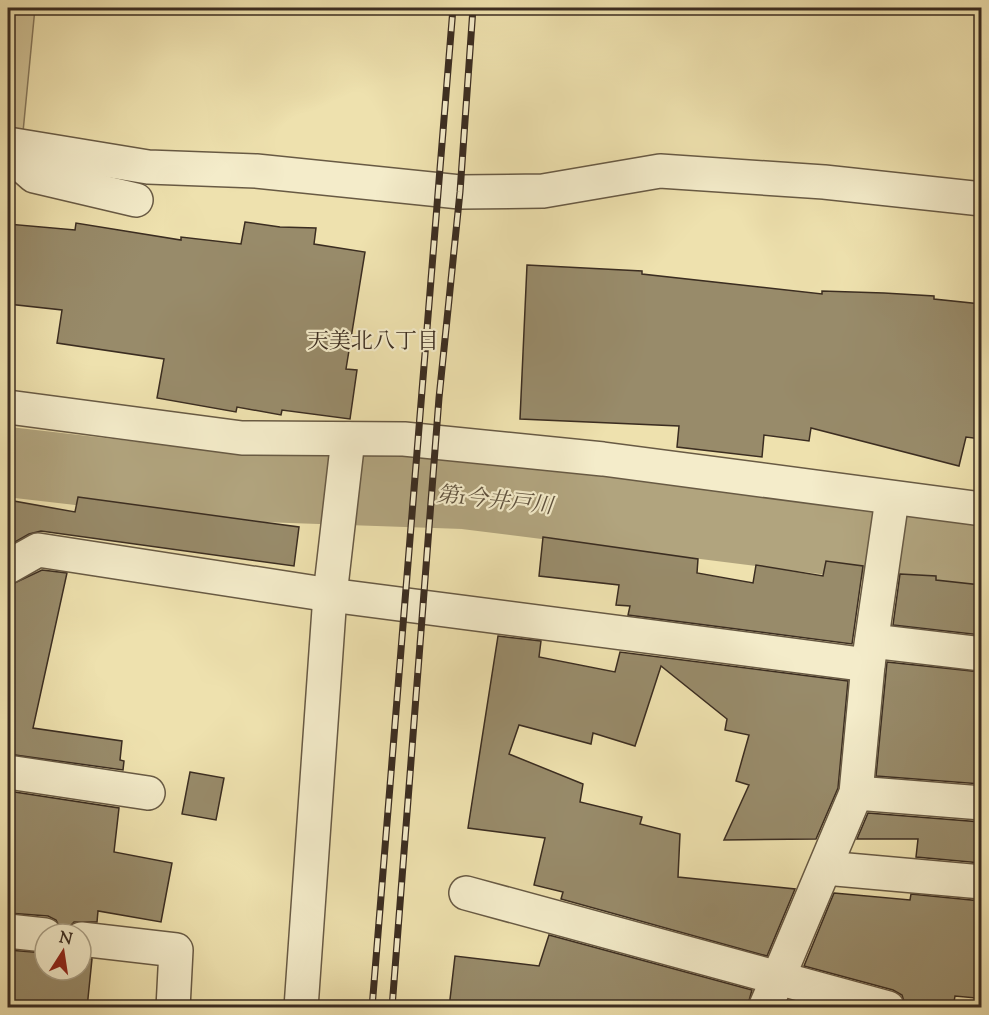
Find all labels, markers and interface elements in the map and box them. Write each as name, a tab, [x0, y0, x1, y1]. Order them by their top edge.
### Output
district label: 天美北八丁目	[307, 327, 439, 359]
water label: 第1今井戸川	[435, 480, 556, 524]
north arrow	[33, 922, 93, 982]
text: N	[57, 927, 74, 952]

